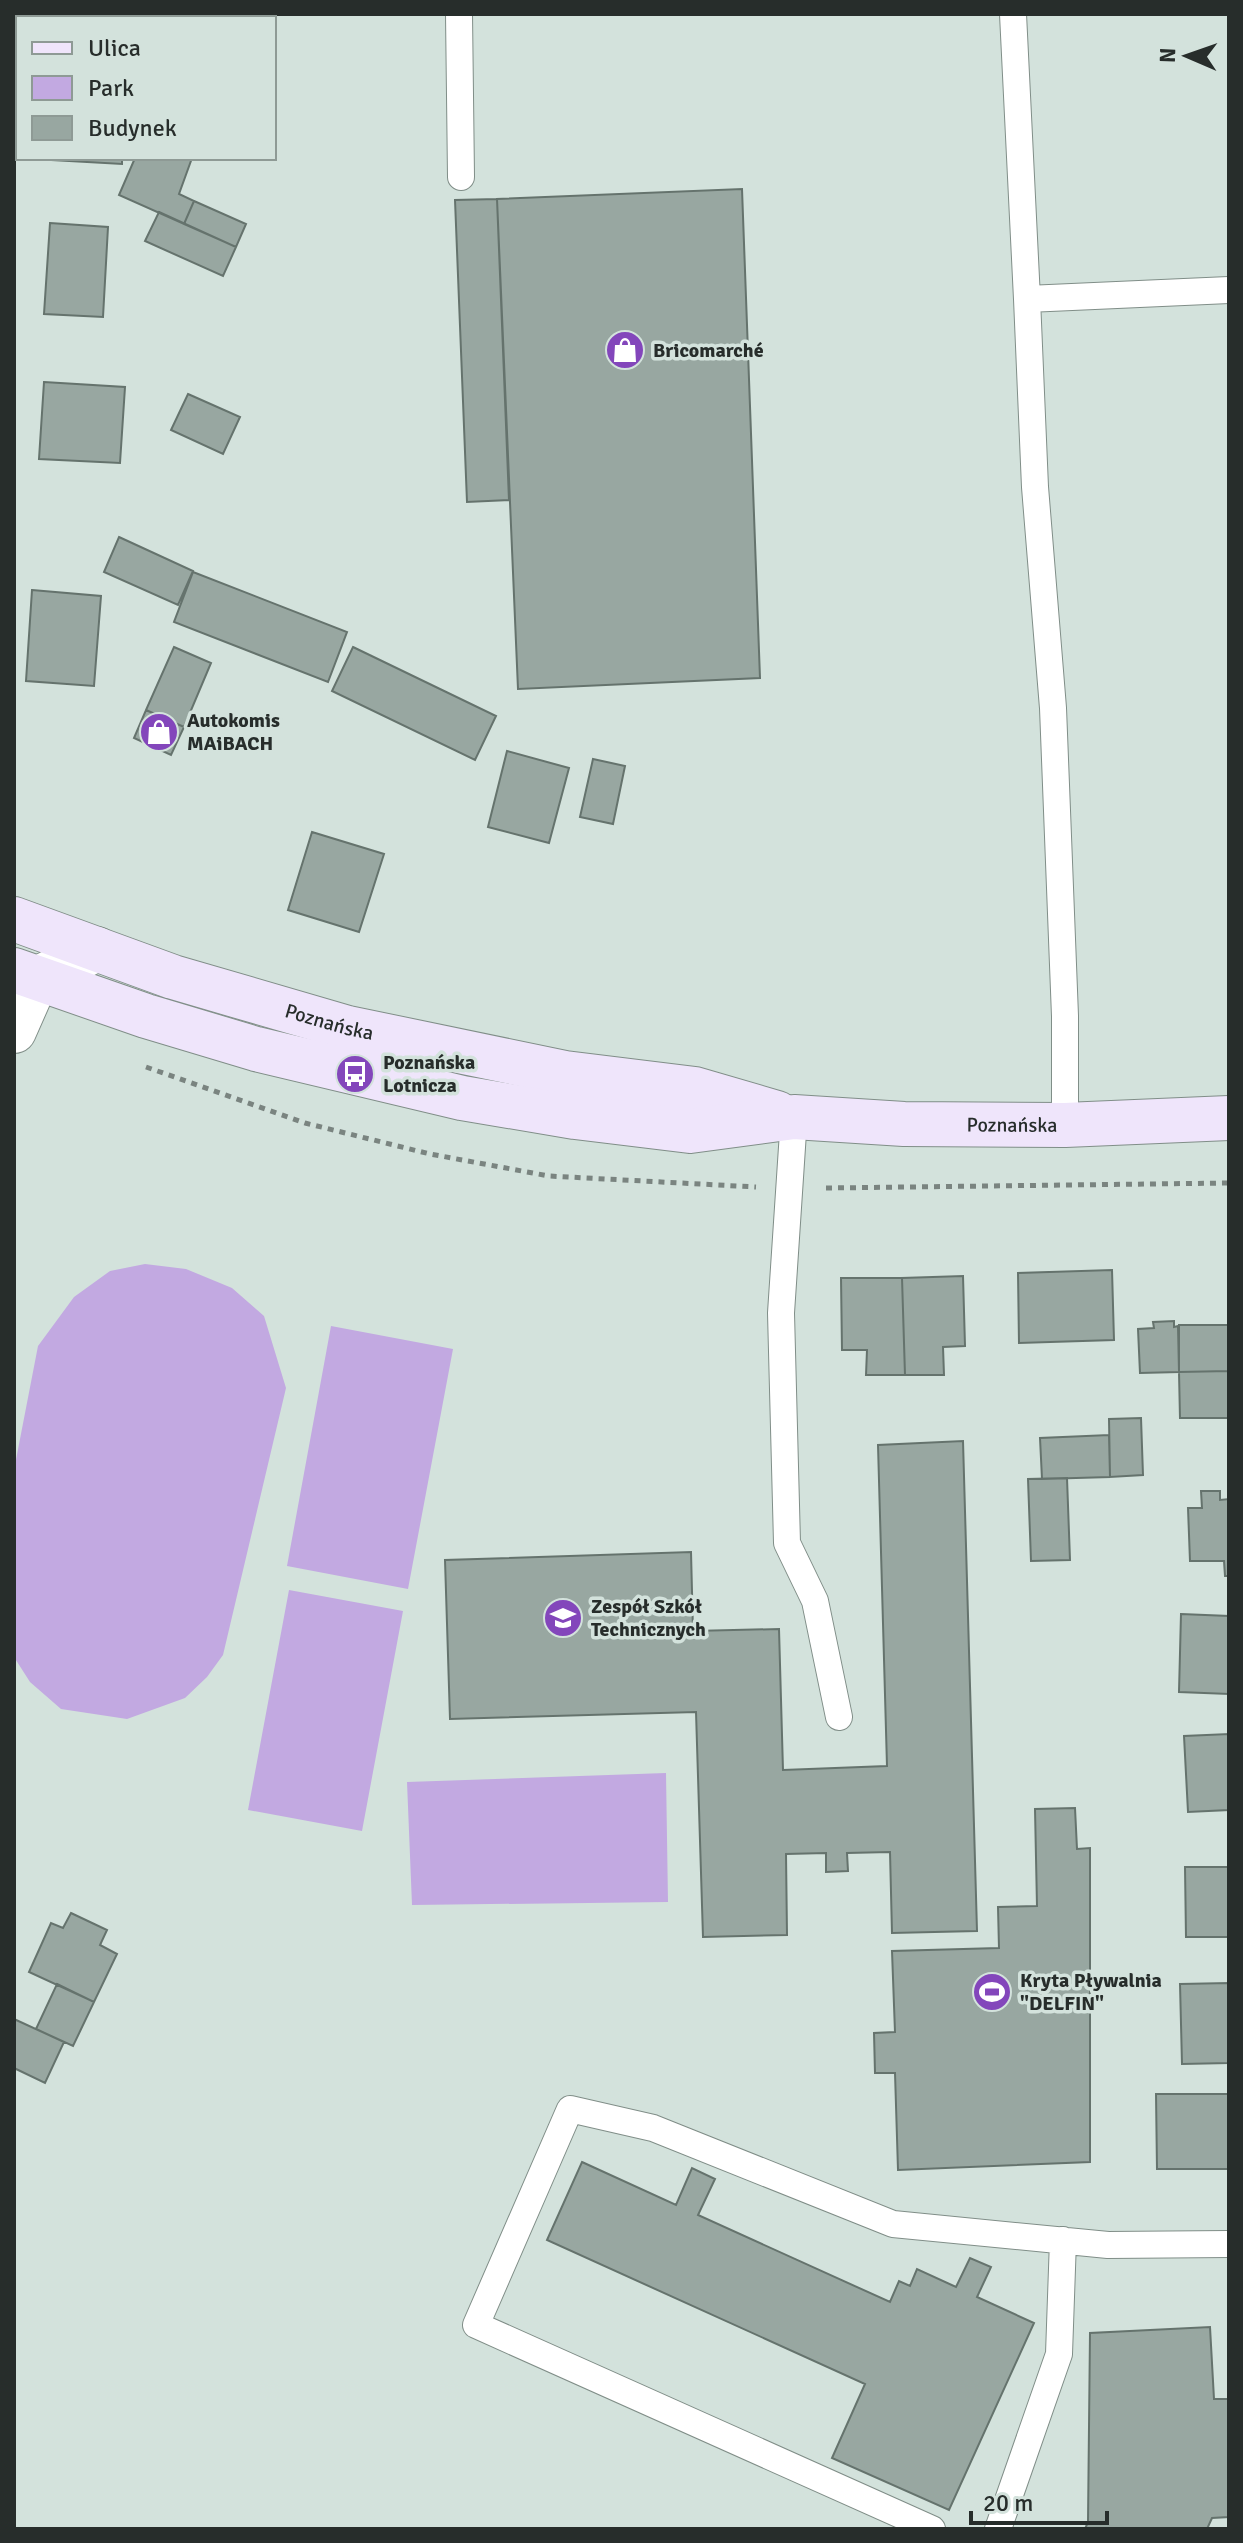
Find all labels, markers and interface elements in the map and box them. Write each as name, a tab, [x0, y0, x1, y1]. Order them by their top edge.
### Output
legend	[16, 16, 276, 160]
north arrow	[1147, 16, 1227, 96]
text: Ulica	[88, 33, 141, 63]
text: N	[1154, 47, 1181, 63]
text: Park	[88, 73, 134, 103]
text: Budynek	[88, 113, 177, 143]
shop icon: Bricomarché	[604, 329, 646, 371]
place label: Bricomarché	[653, 338, 764, 363]
place label: Autokomis MAiBACH	[187, 708, 280, 756]
shop icon: Autokomis MAiBACH	[138, 711, 180, 753]
street label: Poznańska	[282, 998, 376, 1045]
place label: Poznańska Lotnicza	[383, 1050, 475, 1098]
bus stop icon: Poznańska Lotnicza	[334, 1053, 376, 1095]
street label: Poznańska	[967, 1112, 1057, 1137]
place label: Zespół Szkół Technicznych	[591, 1594, 706, 1642]
school or university icon: Zespół Szkół Technicznych	[542, 1597, 584, 1639]
place label: Kryta Pływalnia "DELFIN"	[1020, 1968, 1162, 2016]
sports icon: Kryta Pływalnia "DELFIN"	[971, 1971, 1013, 2013]
scale bar	[971, 2475, 1107, 2525]
text: 20 m	[983, 2488, 1033, 2518]

